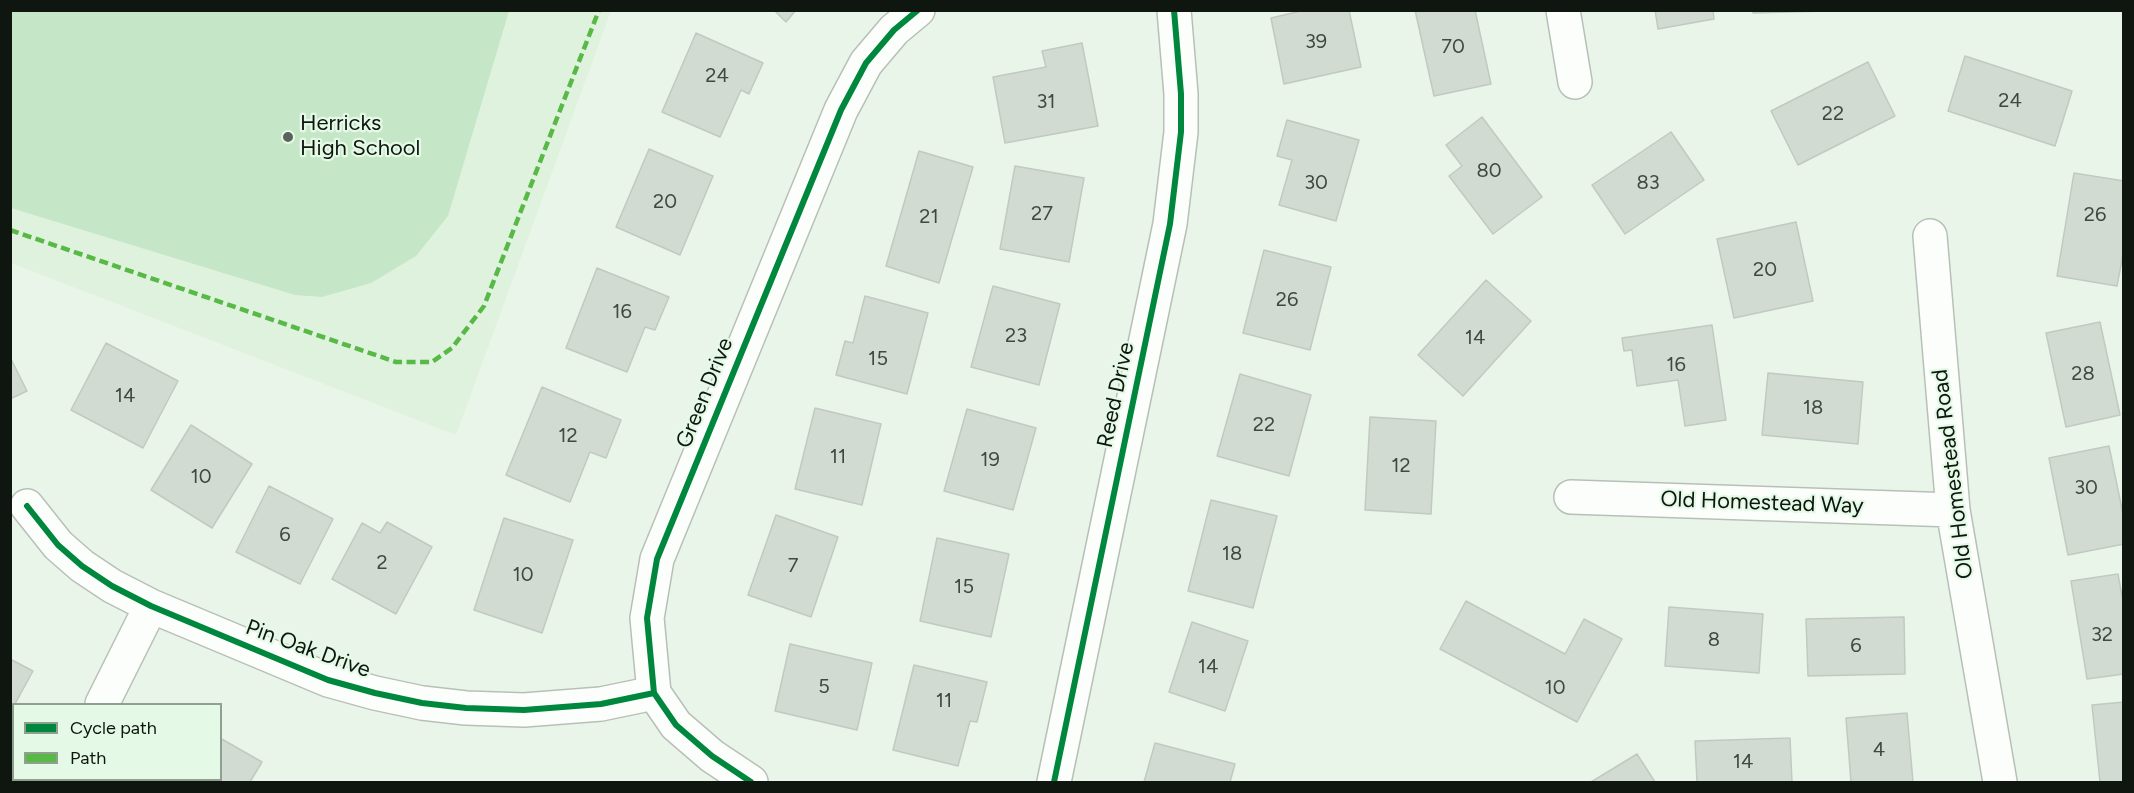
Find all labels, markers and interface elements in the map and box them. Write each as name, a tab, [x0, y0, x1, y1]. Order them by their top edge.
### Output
house number: 39	[1305, 30, 1327, 54]
house number: 70	[1441, 35, 1465, 59]
house number: 24	[705, 64, 729, 88]
house number: 24	[1998, 89, 2022, 113]
house number: 31	[1036, 90, 1056, 114]
house number: 22	[1822, 102, 1844, 126]
place label: Herricks High School	[300, 111, 420, 162]
marker: Herricks High School	[281, 130, 295, 144]
house number: 80	[1476, 159, 1502, 183]
house number: 30	[1304, 171, 1328, 195]
house number: 83	[1636, 171, 1660, 195]
house number: 20	[653, 190, 677, 214]
house number: 27	[1031, 202, 1053, 226]
house number: 26	[2084, 203, 2106, 227]
house number: 21	[919, 205, 939, 229]
house number: 20	[1753, 258, 1777, 282]
house number: 26	[1276, 288, 1298, 312]
house number: 16	[612, 300, 632, 324]
house number: 23	[1005, 324, 1027, 348]
house number: 14	[1465, 326, 1485, 350]
street label: Green Drive	[671, 334, 739, 452]
street label: Reed Drive	[1092, 340, 1140, 450]
house number: 15	[868, 347, 888, 371]
house number: 16	[1666, 353, 1686, 377]
house number: 28	[2071, 362, 2095, 386]
street label: Old Homestead Road	[1927, 368, 1979, 580]
house number: 14	[115, 384, 135, 408]
house number: 18	[1803, 396, 1823, 420]
house number: 22	[1253, 413, 1275, 437]
house number: 12	[558, 424, 578, 448]
house number: 11	[830, 445, 846, 469]
house number: 19	[980, 448, 1000, 472]
house number: 12	[1391, 454, 1411, 478]
house number: 10	[190, 465, 212, 489]
house number: 30	[2074, 476, 2098, 500]
street label: Old Homestead Way	[1660, 486, 1864, 520]
house number: 6	[279, 523, 291, 547]
house number: 18	[1222, 542, 1242, 566]
house number: 2	[376, 551, 388, 575]
house number: 7	[788, 554, 798, 578]
house number: 10	[512, 563, 534, 587]
house number: 15	[954, 575, 974, 599]
street label: Pin Oak Drive	[242, 614, 374, 684]
house number: 32	[2091, 623, 2113, 647]
house number: 8	[1708, 628, 1720, 652]
house number: 6	[1850, 634, 1862, 658]
house number: 14	[1198, 655, 1218, 679]
house number: 5	[818, 675, 830, 699]
house number: 10	[1544, 676, 1566, 700]
house number: 11	[936, 689, 952, 713]
legend	[12, 703, 222, 781]
text: Cycle path	[70, 717, 157, 739]
house number: 4	[1873, 738, 1885, 762]
text: Path	[70, 747, 106, 769]
house number: 14	[1733, 750, 1753, 774]

